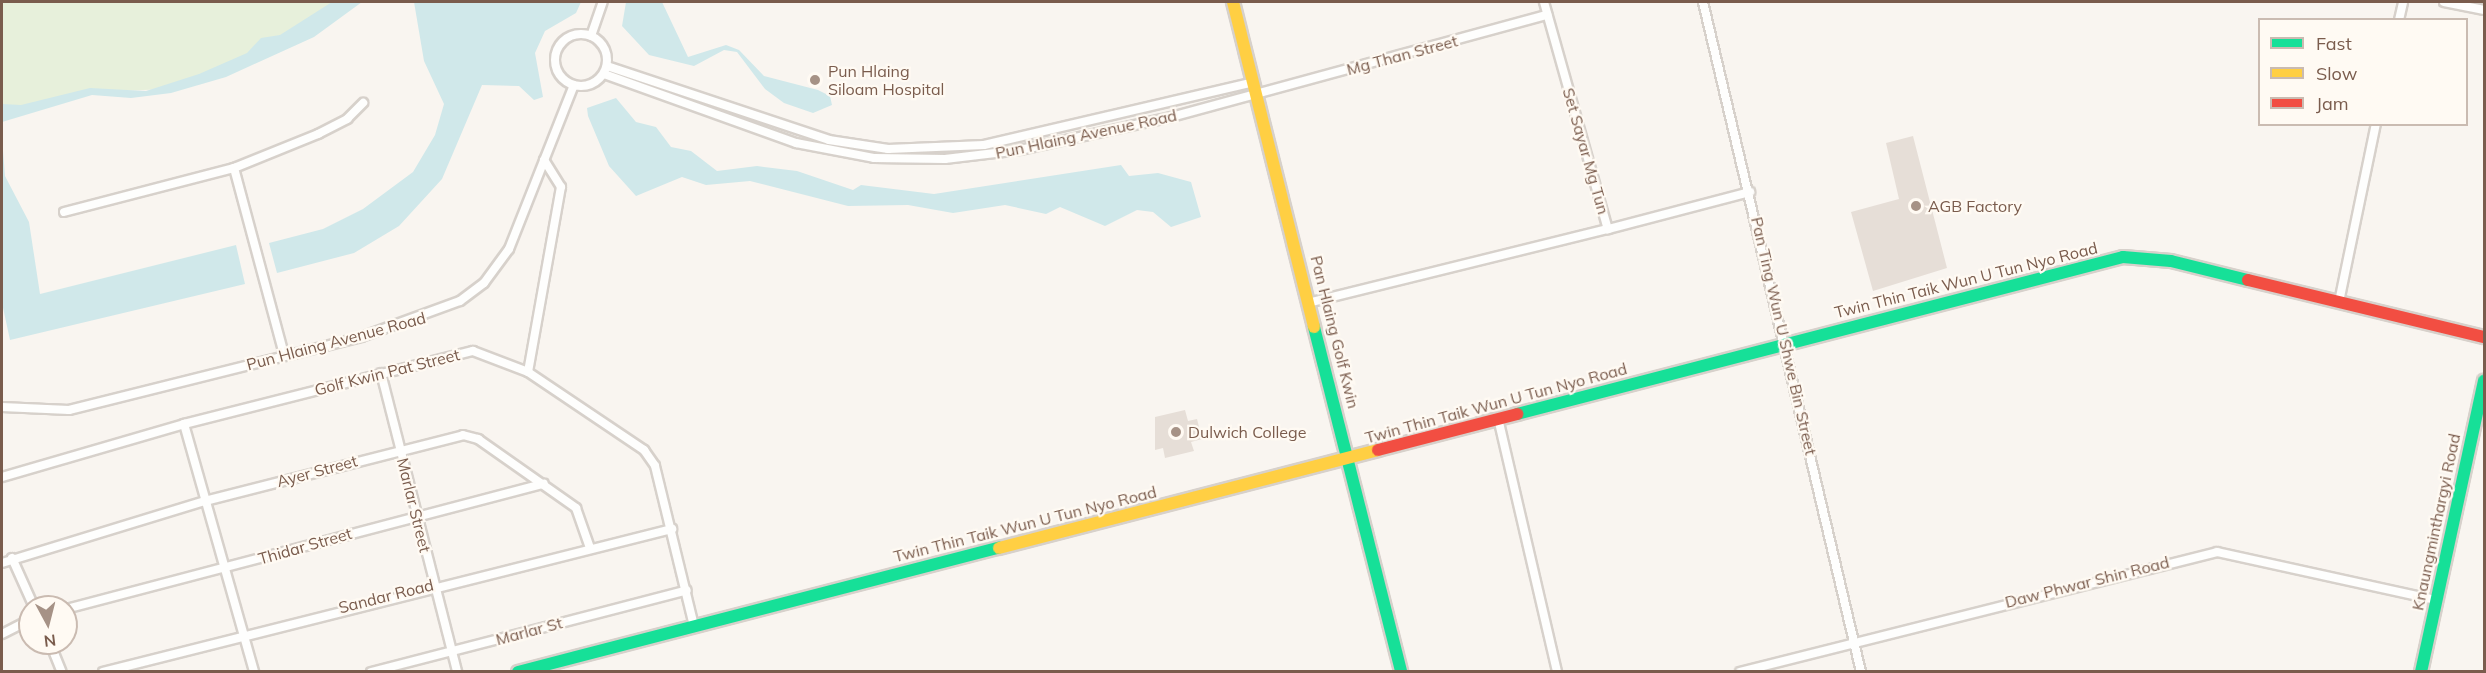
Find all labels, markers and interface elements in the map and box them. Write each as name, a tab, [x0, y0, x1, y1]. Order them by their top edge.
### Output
legend	[2258, 18, 2468, 126]
street label: Mg Than Street	[1344, 31, 1460, 79]
text: Fast	[2316, 32, 2352, 55]
place label: Pun Hlaing Siloam Hospital	[828, 61, 944, 99]
text: Slow	[2316, 62, 2357, 85]
marker: Pun Hlaing Siloam Hospital	[806, 71, 824, 89]
street label: Set Sayar Mg Tun	[1559, 86, 1613, 216]
text: Jam	[2316, 92, 2349, 115]
street label: Pun Hlaing Avenue Road	[994, 105, 1178, 163]
place label: AGB Factory	[1928, 196, 2022, 216]
marker: AGB Factory	[1909, 199, 1923, 213]
street label: Pan Ting Wun U Shwe Bin Street	[1747, 215, 1821, 457]
street label: Twin Thin Taik Wun U Tun Nyo Road	[1833, 238, 2099, 322]
street label: Pan Hlaing Golf Kwin	[1307, 254, 1363, 410]
street label: Pun Hlaing Avenue Road	[244, 308, 428, 374]
street label: Golf Kwin Pat Street	[312, 345, 462, 399]
street label: Twin Thin Taik Wun U Tun Nyo Road	[1363, 359, 1629, 447]
place label: Dulwich College	[1188, 422, 1306, 442]
marker: Dulwich College	[1169, 425, 1183, 439]
street label: Knaungminthargyi Road	[2408, 432, 2464, 612]
street label: Ayer Street	[275, 451, 359, 491]
street label: Marlar Street	[393, 456, 435, 554]
street label: Twin Thin Taik Wun U Tun Nyo Road	[892, 482, 1158, 566]
street label: Thidar Street	[256, 524, 354, 568]
street label: Daw Phwar Shin Road	[2003, 552, 2171, 612]
street label: Sandar Road	[336, 575, 436, 617]
north arrow	[18, 595, 78, 655]
street label: Marlar St	[494, 613, 564, 649]
text: N	[43, 630, 57, 652]

